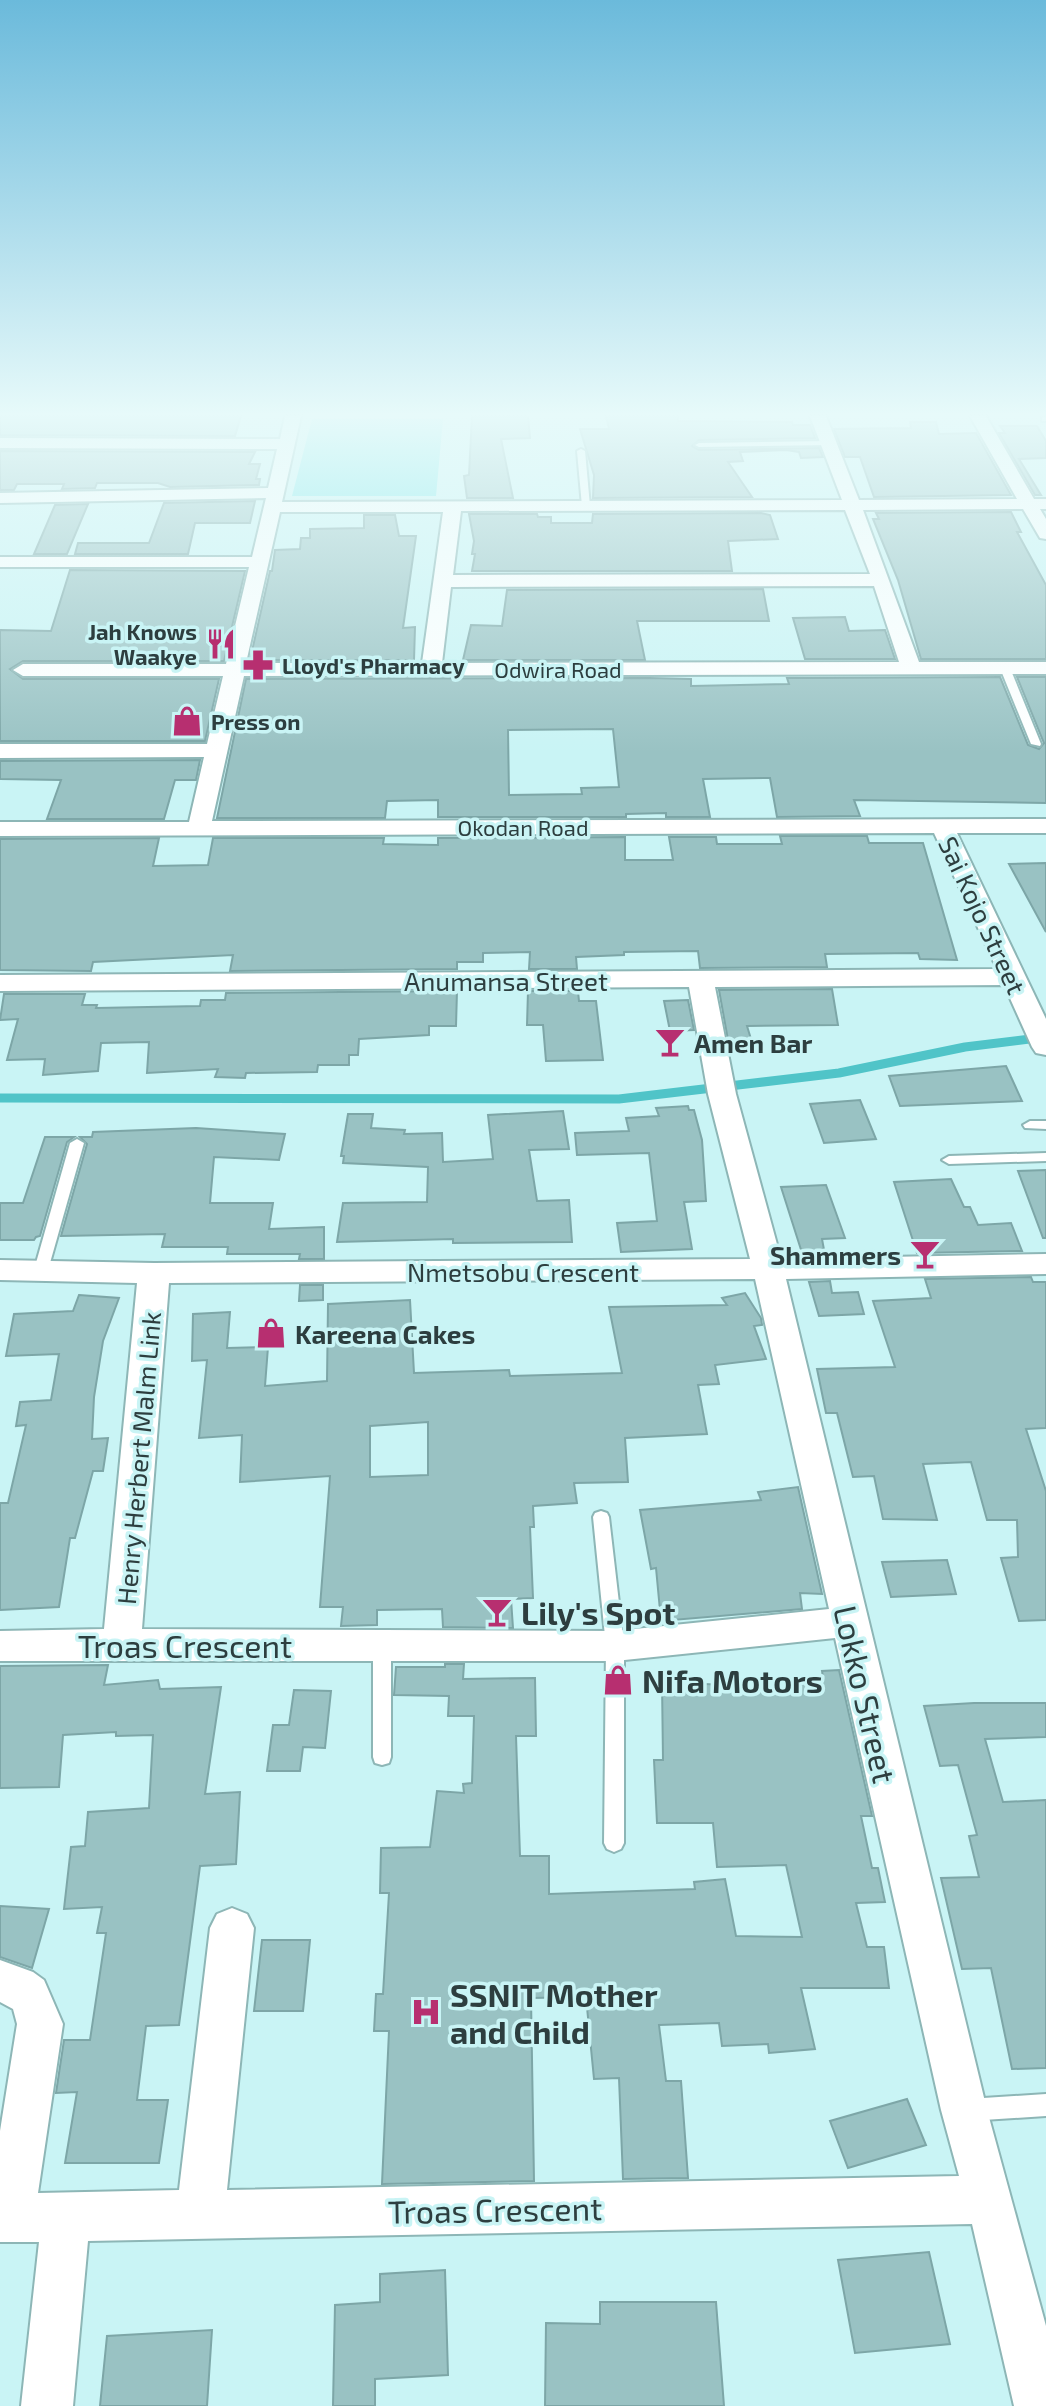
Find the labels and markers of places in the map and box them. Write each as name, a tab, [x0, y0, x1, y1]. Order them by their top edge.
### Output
place label: Jah Knows Waakye	[88, 618, 197, 670]
restaurant icon: Jah Knows Waakye	[204, 627, 238, 661]
pharmacy icon: Lloyd's Pharmacy	[241, 648, 275, 682]
place label: Lloyd's Pharmacy	[282, 652, 465, 679]
shop icon: Press on	[170, 704, 204, 738]
place label: Press on	[211, 708, 301, 734]
bar icon: Amen Bar	[653, 1025, 687, 1059]
place label: Amen Bar	[694, 1027, 812, 1058]
bar icon: Shammers	[908, 1237, 942, 1271]
place label: Shammers	[770, 1239, 901, 1270]
shop icon: Kareena Cakes	[254, 1316, 288, 1350]
place label: Kareena Cakes	[295, 1318, 475, 1349]
place label: Lily's Spot	[521, 1593, 675, 1632]
bar icon: Lily's Spot	[480, 1595, 514, 1629]
place label: Nifa Motors	[642, 1661, 823, 1699]
shop icon: Nifa Motors	[601, 1663, 635, 1697]
place label: SSNIT Mother and Child	[450, 1975, 658, 2050]
hospital icon: SSNIT Mother and Child	[409, 1995, 443, 2029]

